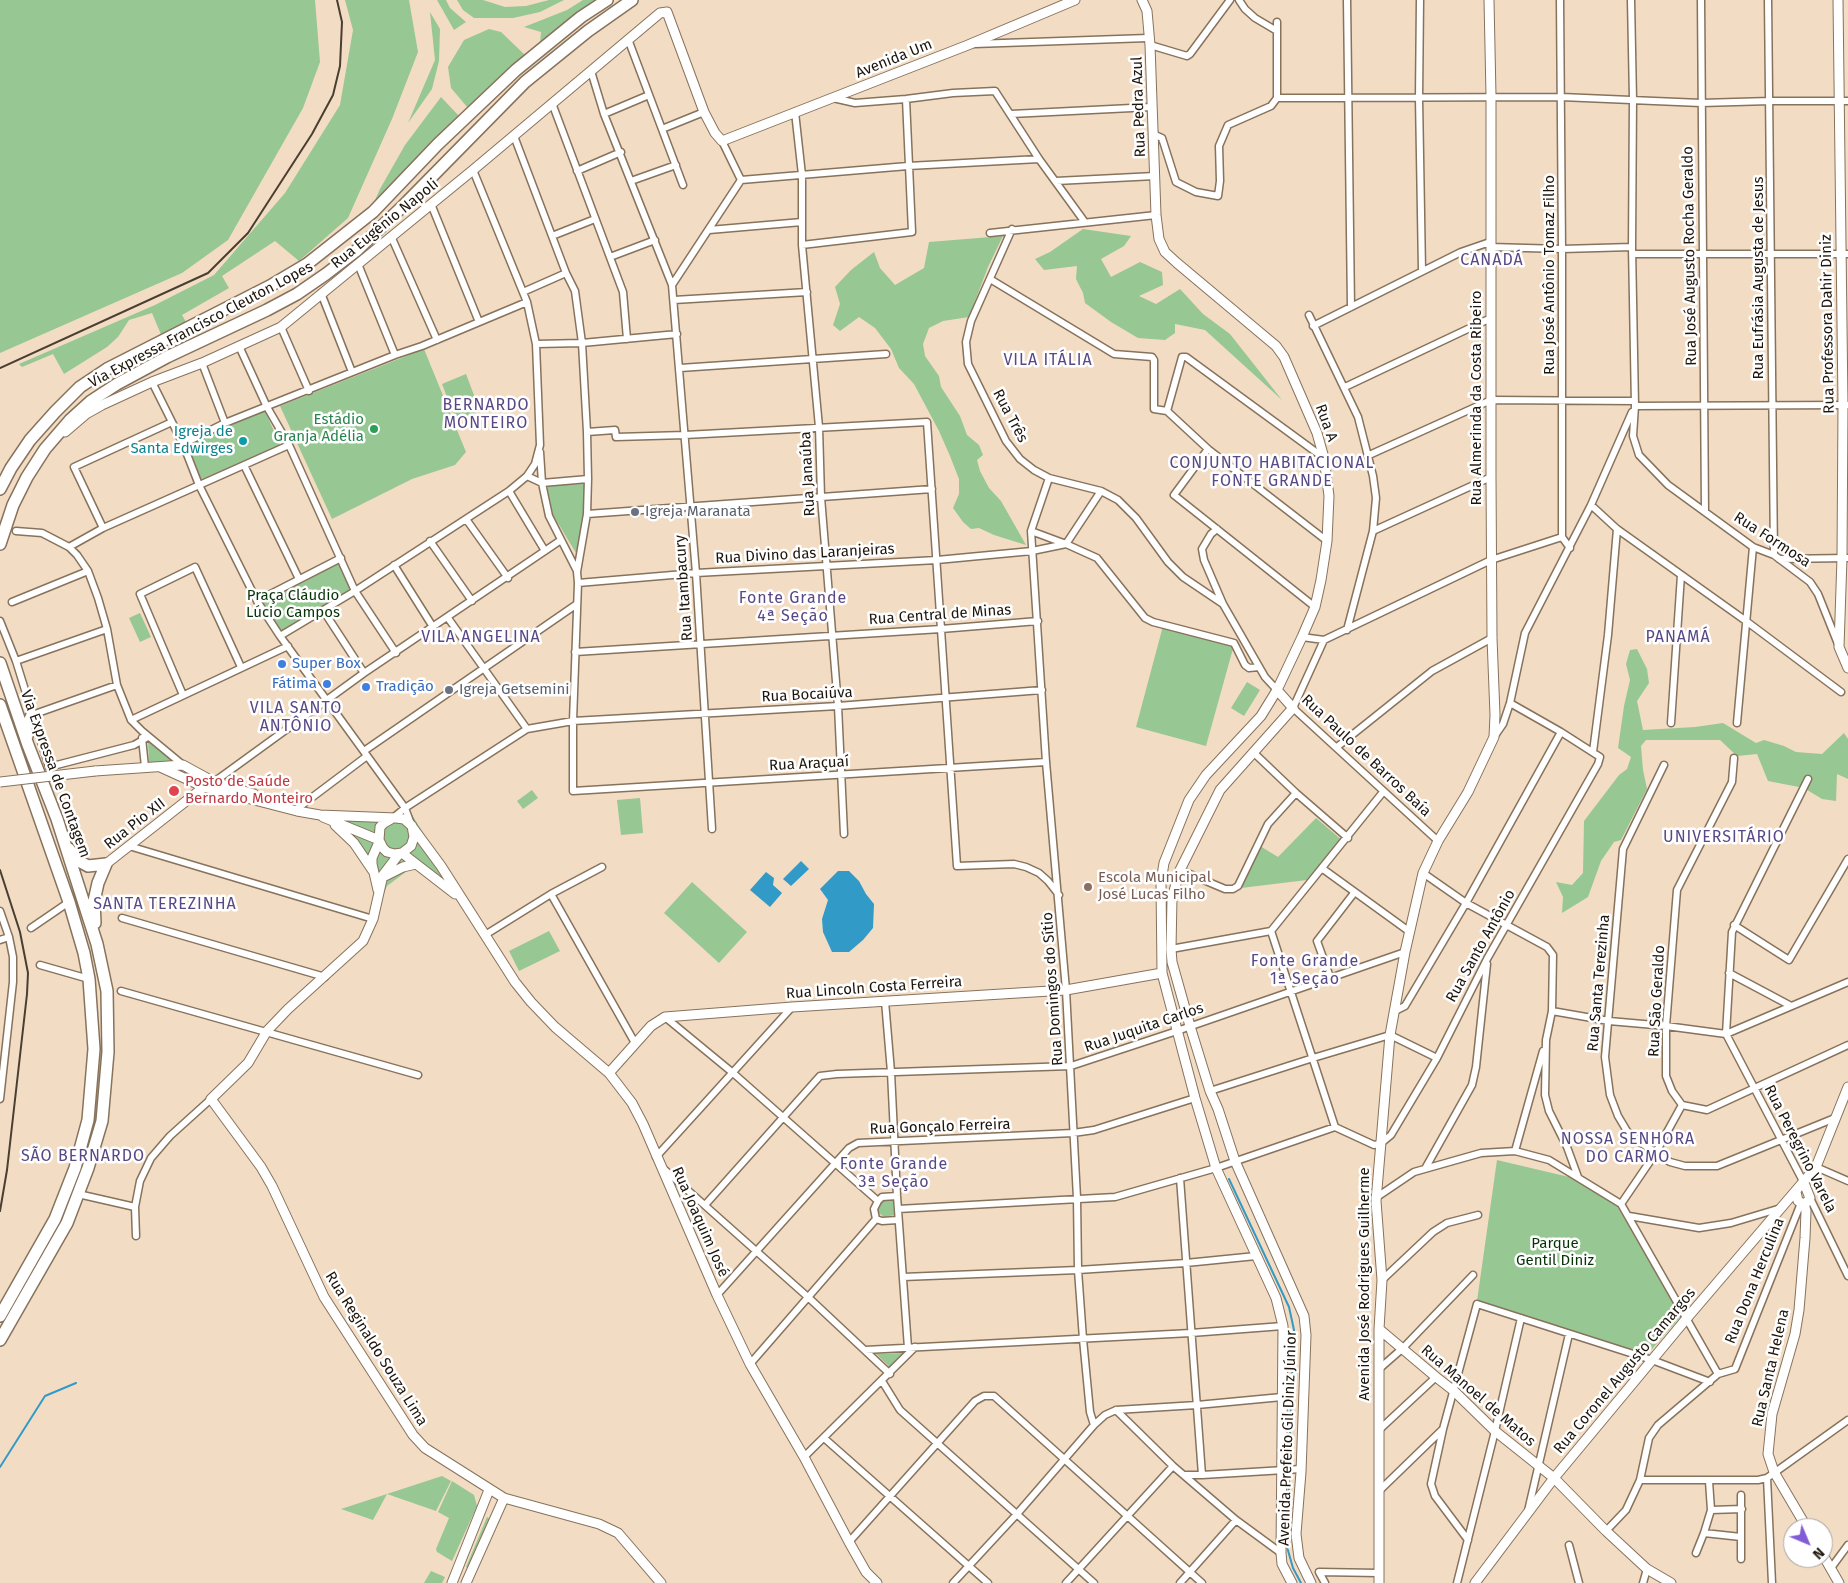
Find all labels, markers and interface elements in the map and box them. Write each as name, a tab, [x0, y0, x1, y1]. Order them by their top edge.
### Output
street label: Avenida Um	[853, 35, 935, 83]
street label: Rua Pedra Azul	[1128, 56, 1150, 158]
street label: Rua José Augusto Rocha Geraldo	[1679, 146, 1701, 366]
street label: Rua Eugênio Napoli	[328, 175, 442, 273]
street label: Rua José Antônio Tomaz Filho	[1541, 175, 1559, 375]
street label: Rua Eufrásia Augusta de Jesus	[1750, 177, 1768, 379]
street label: Rua Professora Dahir Diniz	[1817, 234, 1839, 414]
district label: CANADÁ	[1459, 251, 1525, 271]
street label: Via Expressa Francisco Cleuton Lopes	[86, 258, 316, 392]
street label: Rua Almerinda da Costa Ribeiro	[1468, 290, 1486, 506]
district label: VILA ITÁLIA	[1002, 351, 1094, 371]
street label: Rua Três	[988, 386, 1032, 446]
district label: BERNARDO MONTEIRO	[441, 396, 531, 434]
street label: Rua A	[1311, 402, 1341, 444]
place label: Estádio Granja Adélia	[273, 411, 364, 446]
place label: Igreja de Santa Edwirges	[130, 423, 233, 458]
marker: Estádio Granja Adélia	[368, 423, 380, 435]
street label: Rua Janaúba	[797, 431, 819, 517]
marker: Igreja de Santa Edwirges	[237, 435, 249, 447]
district label: CONJUNTO HABITACIONAL FONTE GRANDE	[1167, 454, 1377, 492]
place label: Igreja Maranata	[645, 503, 751, 521]
marker: Igreja Maranata	[629, 506, 641, 518]
street label: Rua Formosa	[1730, 508, 1814, 572]
street label: Rua Itambacury	[671, 534, 697, 642]
street label: Rua Divino das Laranjeiras	[715, 540, 895, 568]
park label: Praça Cláudio Lúcio Campos	[246, 587, 340, 622]
district label: Fonte Grande 4ª Seção	[737, 589, 849, 627]
street label: Rua Central de Minas	[868, 601, 1012, 629]
district label: VILA ANGELINA	[420, 628, 542, 648]
district label: PANAMÁ	[1645, 628, 1711, 648]
place label: Super Box	[292, 655, 361, 673]
marker: Super Box	[276, 658, 288, 670]
place label: Fátima	[272, 675, 317, 693]
marker: Fátima	[321, 678, 333, 690]
place label: Tradição	[376, 678, 434, 696]
marker: Tradição	[360, 681, 372, 693]
place label: Igreja Getsemini	[459, 681, 569, 699]
marker: Igreja Getsemini	[443, 684, 455, 696]
street label: Rua Bocaiúva	[761, 684, 853, 706]
street label: Via Expressa de Contagem	[16, 688, 94, 860]
street label: Rua Paulo de Barros Baía	[1297, 691, 1435, 821]
district label: VILA SANTO ANTÔNIO	[248, 699, 344, 737]
street label: Rua Araçuaí	[769, 753, 849, 775]
place label: Posto de Saúde Bernardo Monteiro	[185, 773, 313, 808]
marker: Posto de Saúde Bernardo Monteiro	[167, 784, 181, 798]
street label: Rua Pio XII	[101, 795, 169, 853]
district label: UNIVERSITÁRIO	[1661, 828, 1787, 848]
place label: Escola Municipal José Lucas Filho	[1098, 869, 1211, 904]
marker: Escola Municipal José Lucas Filho	[1082, 881, 1094, 893]
street label: Rua Santo Antônio	[1443, 886, 1519, 1006]
district label: SANTA TEREZINHA	[91, 895, 239, 915]
street label: Rua Domingos do Sítio	[1039, 912, 1067, 1066]
street label: Rua Santa Terezinha	[1584, 914, 1614, 1052]
street label: Rua São Geraldo	[1645, 945, 1669, 1057]
district label: Fonte Grande 1ª Seção	[1249, 952, 1361, 990]
street label: Rua Lincoln Costa Ferreira	[785, 973, 963, 1003]
street label: Rua Juquita Carlos	[1082, 999, 1206, 1057]
street label: Rua Peregrino Varela	[1760, 1082, 1840, 1216]
street label: Rua Gonçalo Ferreira	[869, 1116, 1011, 1138]
district label: NOSSA SENHORA DO CARMO	[1559, 1130, 1697, 1168]
district label: SÃO BERNARDO	[19, 1147, 147, 1167]
district label: Fonte Grande 3ª Seção	[838, 1155, 950, 1193]
street label: Rua Joaquim José	[668, 1164, 732, 1280]
street label: Avenida José Rodrigues Guilherme	[1356, 1167, 1374, 1401]
street label: Rua Dona Herculina	[1721, 1215, 1789, 1347]
park label: Parque Gentil Diniz	[1516, 1235, 1594, 1270]
street label: Rua Reginaldo Souza Lima	[321, 1268, 431, 1430]
street label: Rua Coronel Augusto Camargos	[1550, 1284, 1700, 1458]
street label: Rua Santa Helena	[1749, 1307, 1793, 1429]
street label: Avenida Prefeito Gil Diniz Júnior	[1275, 1330, 1301, 1546]
street label: Rua Manoel de Matos	[1417, 1341, 1539, 1451]
north arrow	[1783, 1518, 1833, 1568]
text: N	[1809, 1544, 1828, 1563]

